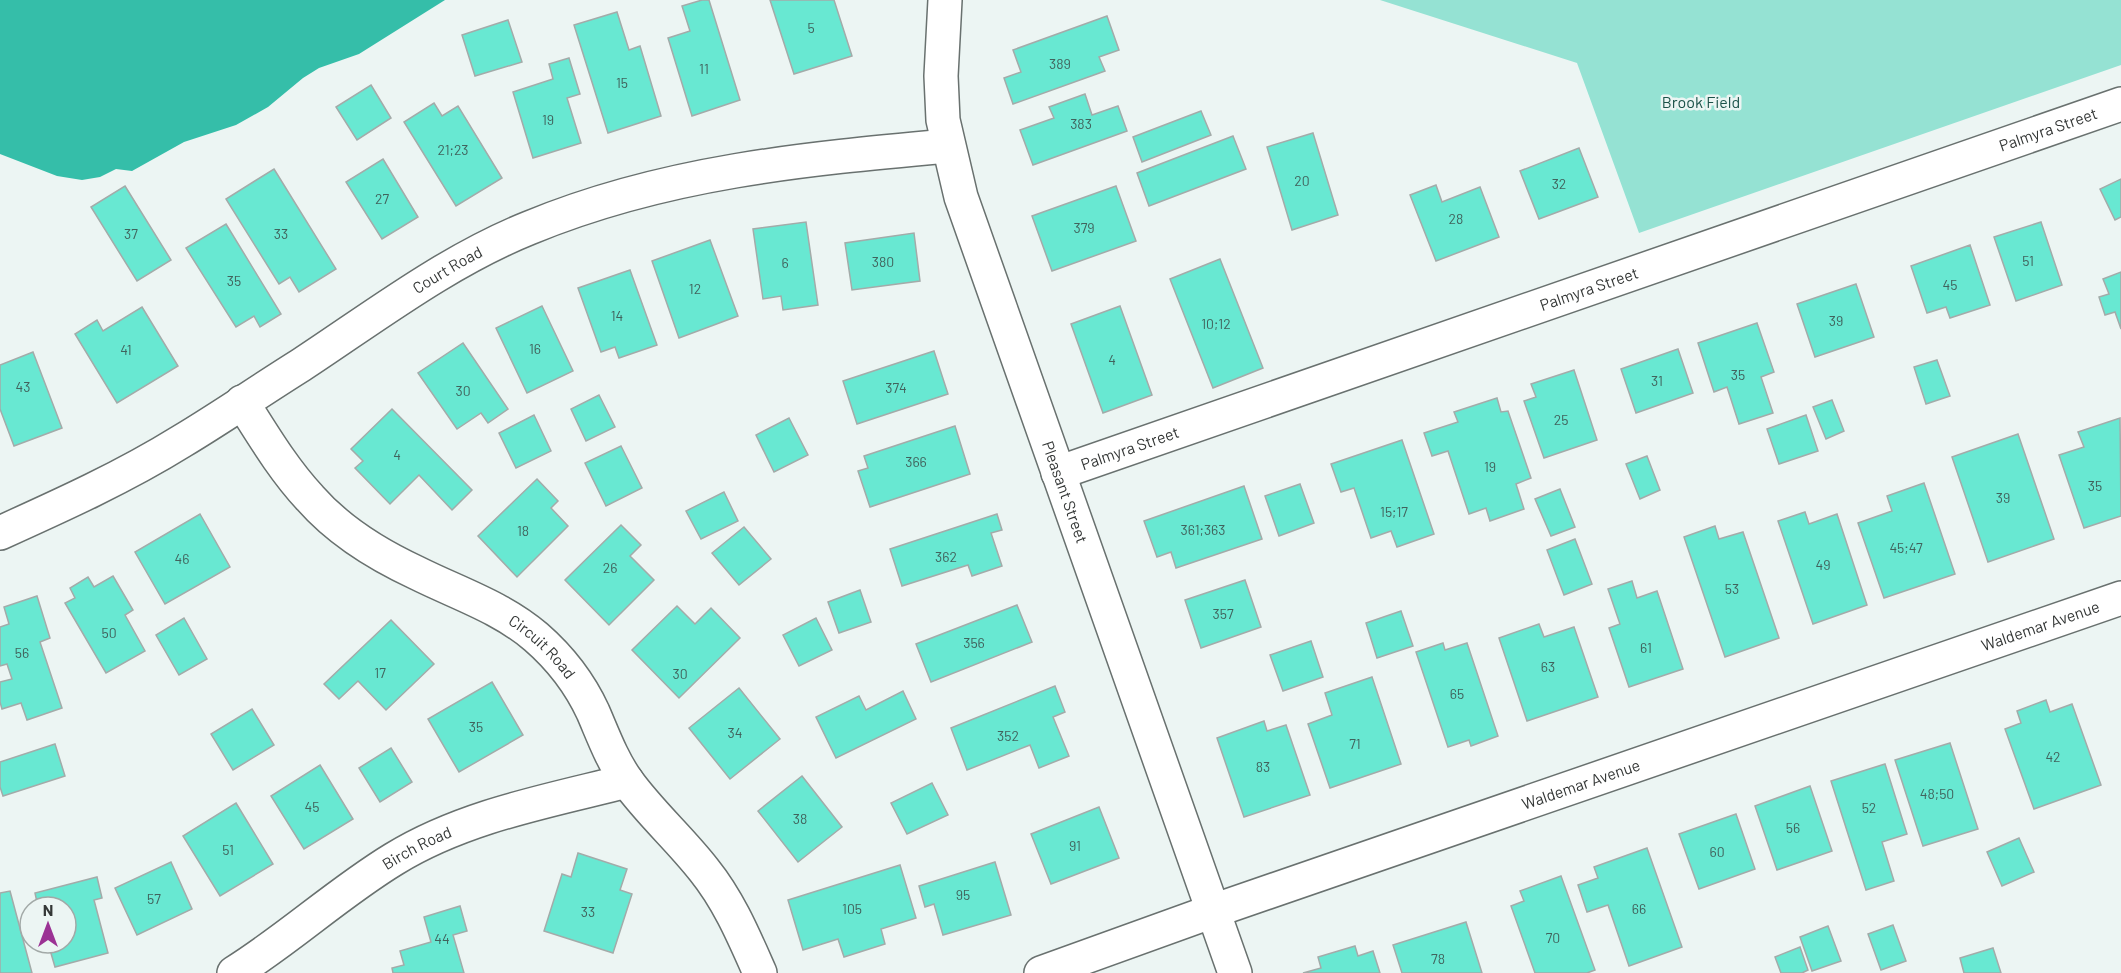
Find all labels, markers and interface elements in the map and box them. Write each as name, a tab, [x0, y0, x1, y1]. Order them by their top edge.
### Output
house number: 5	[807, 19, 815, 36]
house number: 389	[1049, 55, 1071, 72]
house number: 11	[699, 60, 709, 77]
house number: 15	[616, 74, 628, 91]
park label: Brook Field	[1662, 92, 1740, 111]
street label: Palmyra Street	[1996, 103, 2100, 155]
house number: 19	[542, 111, 554, 128]
house number: 383	[1070, 115, 1092, 132]
house number: 21;23	[437, 141, 469, 158]
house number: 20	[1294, 172, 1310, 189]
house number: 32	[1552, 175, 1566, 192]
house number: 27	[375, 190, 389, 207]
house number: 28	[1449, 210, 1463, 227]
house number: 379	[1073, 219, 1095, 236]
house number: 37	[124, 225, 138, 242]
house number: 33	[274, 225, 288, 242]
street label: Court Road	[409, 241, 485, 297]
house number: 51	[2022, 252, 2034, 269]
house number: 380	[872, 253, 894, 270]
house number: 6	[781, 254, 789, 271]
street label: Palmyra Street	[1537, 262, 1640, 314]
house number: 35	[227, 272, 241, 289]
house number: 45	[1943, 276, 1957, 293]
house number: 12	[689, 280, 701, 297]
house number: 14	[611, 307, 623, 324]
house number: 39	[1829, 312, 1843, 329]
house number: 10;12	[1201, 315, 1231, 332]
house number: 16	[529, 340, 541, 357]
house number: 41	[120, 341, 132, 358]
house number: 4	[1108, 351, 1116, 368]
house number: 35	[1731, 366, 1745, 383]
house number: 31	[1651, 372, 1663, 389]
house number: 43	[16, 378, 30, 395]
house number: 374	[885, 379, 907, 396]
house number: 30	[455, 382, 471, 399]
house number: 25	[1554, 411, 1568, 428]
street label: Palmyra Street	[1078, 422, 1181, 473]
street label: Pleasant Street	[1039, 438, 1092, 545]
house number: 4	[393, 446, 401, 463]
house number: 366	[905, 453, 927, 470]
house number: 19	[1484, 458, 1496, 475]
house number: 35	[2088, 477, 2102, 494]
house number: 39	[1996, 489, 2010, 506]
house number: 15;17	[1380, 503, 1408, 520]
house number: 361;363	[1180, 521, 1226, 538]
house number: 18	[517, 522, 529, 539]
house number: 45;47	[1889, 539, 1923, 556]
house number: 362	[935, 548, 957, 565]
house number: 46	[175, 550, 189, 567]
house number: 49	[1815, 556, 1831, 573]
house number: 26	[603, 559, 617, 576]
house number: 53	[1725, 580, 1739, 597]
street label: Waldemar Avenue	[1979, 596, 2102, 654]
house number: 357	[1212, 605, 1234, 622]
street label: Circuit Road	[506, 610, 580, 682]
house number: 50	[101, 624, 117, 641]
house number: 356	[963, 634, 985, 651]
house number: 61	[1640, 639, 1652, 656]
house number: 56	[15, 644, 29, 661]
house number: 63	[1541, 658, 1555, 675]
house number: 17	[374, 664, 386, 681]
house number: 30	[672, 665, 688, 682]
house number: 65	[1450, 685, 1464, 702]
house number: 35	[469, 718, 483, 735]
house number: 34	[728, 724, 742, 741]
house number: 352	[997, 727, 1019, 744]
house number: 71	[1349, 735, 1361, 752]
house number: 42	[2045, 748, 2061, 765]
street label: Waldemar Avenue	[1519, 755, 1642, 813]
house number: 83	[1256, 758, 1270, 775]
house number: 48;50	[1920, 785, 1954, 802]
house number: 45	[305, 798, 319, 815]
house number: 52	[1862, 799, 1876, 816]
house number: 38	[793, 810, 807, 827]
house number: 56	[1786, 819, 1800, 836]
street label: Birch Road	[378, 822, 454, 873]
house number: 91	[1069, 837, 1081, 854]
house number: 51	[222, 841, 234, 858]
house number: 60	[1709, 843, 1725, 860]
house number: 95	[956, 886, 970, 903]
house number: 57	[147, 890, 161, 907]
north arrow	[18, 895, 78, 955]
text: N	[43, 900, 53, 919]
house number: 105	[842, 900, 862, 917]
house number: 66	[1632, 900, 1646, 917]
house number: 33	[581, 903, 595, 920]
house number: 70	[1546, 929, 1560, 946]
house number: 44	[434, 930, 450, 947]
house number: 78	[1431, 950, 1445, 967]

